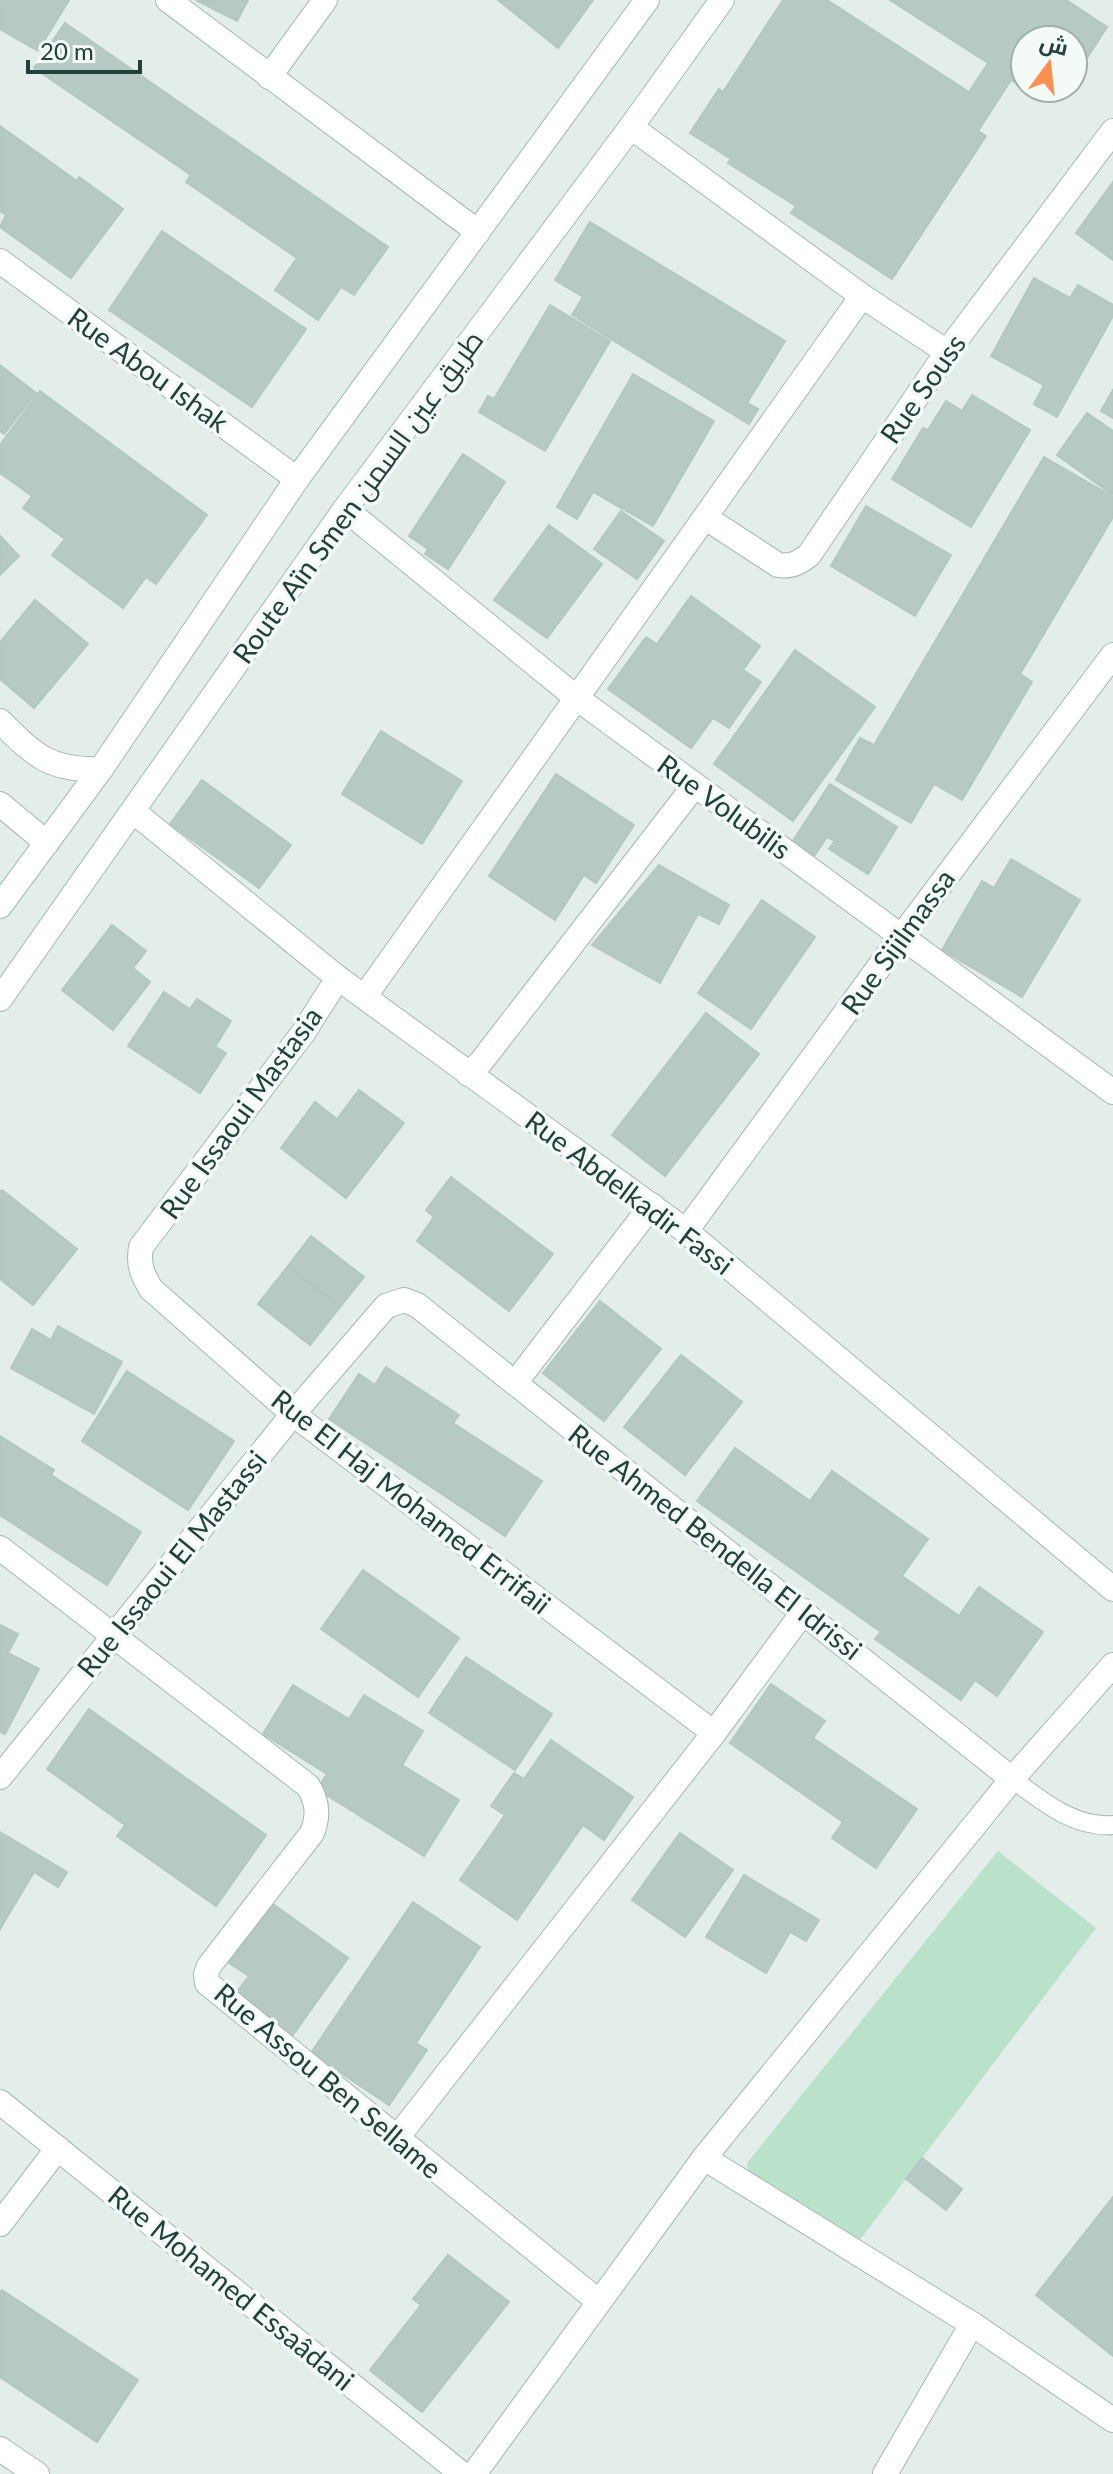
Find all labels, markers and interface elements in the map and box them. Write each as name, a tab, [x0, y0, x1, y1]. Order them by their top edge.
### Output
scale bar	[28, 24, 140, 74]
north arrow	[1009, 24, 1089, 104]
text: ش	[1037, 28, 1071, 62]
text: 20 m	[40, 36, 94, 65]
street label: Rue Abou Ishak	[62, 300, 236, 439]
street label: Route Aïn Smen طريق عين السمن	[225, 323, 490, 670]
street label: Rue Souss	[872, 327, 972, 450]
street label: Rue Volubilis	[651, 746, 798, 866]
street label: Rue Sijilmassa	[833, 862, 961, 1021]
street label: Rue Issaoui Mastasia	[152, 1000, 329, 1225]
street label: Rue Abdelkadir Fassi	[519, 1103, 740, 1281]
street label: Rue El Haj Mohamed Errifaii	[265, 1382, 558, 1621]
street label: Rue Ahmed Bendella El Idrissi	[562, 1416, 869, 1666]
street label: Rue Issaoui El Mastassi	[69, 1443, 273, 1684]
street label: Rue Assou Ben Sellame	[208, 1975, 449, 2185]
street label: Rue Mohamed Essaâdani	[102, 2178, 361, 2397]

